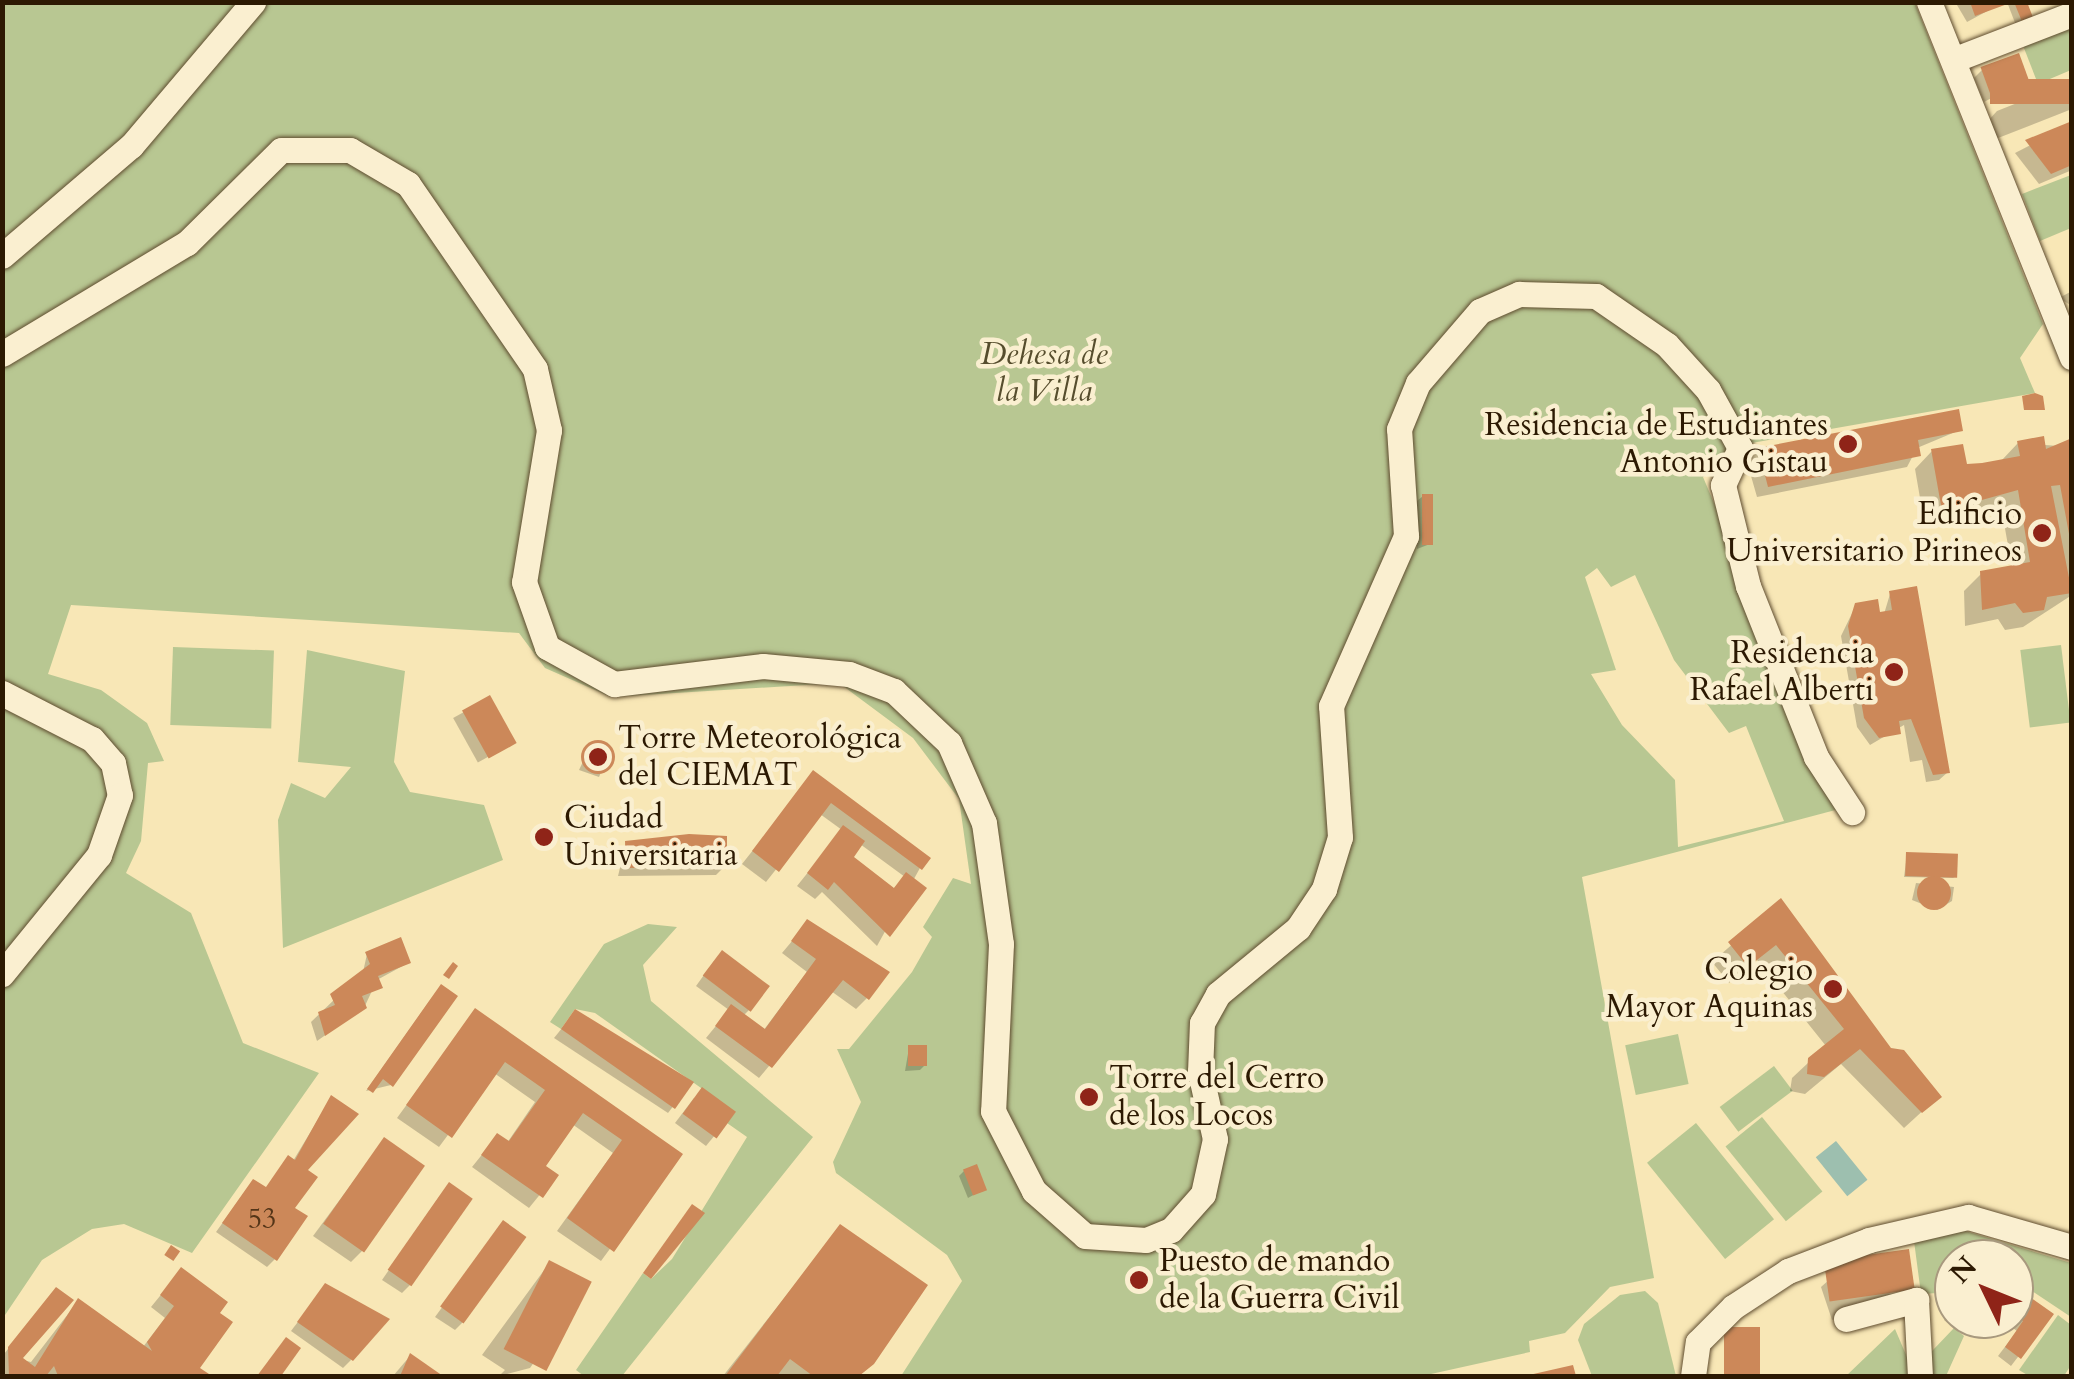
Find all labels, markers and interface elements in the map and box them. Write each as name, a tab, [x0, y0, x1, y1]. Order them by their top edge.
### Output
park label: Dehesa de la Villa	[980, 336, 1108, 411]
place label: Residencia de Estudiantes Antonio Gistau	[1484, 407, 1828, 482]
marker: Residencia de Estudiantes Antonio Gistau	[1837, 433, 1859, 455]
place label: Edificio Universitario Pirineos	[1727, 496, 2022, 571]
marker: Edificio Universitario Pirineos	[2031, 522, 2053, 544]
place label: Residencia Rafael Alberti	[1690, 635, 1874, 710]
marker: Residencia Rafael Alberti	[1883, 661, 1905, 683]
place label: Torre Meteorológica del CIEMAT	[618, 720, 902, 795]
marker: Torre Meteorológica del CIEMAT	[587, 746, 609, 768]
place label: Ciudad Universitaria	[564, 800, 738, 875]
marker: Ciudad Universitaria	[533, 826, 555, 848]
place label: Colegio Mayor Aquinas	[1605, 952, 1813, 1027]
marker: Colegio Mayor Aquinas	[1822, 978, 1844, 1000]
place label: Torre del Cerro de los Locos	[1109, 1060, 1324, 1135]
marker: Torre del Cerro de los Locos	[1078, 1086, 1100, 1108]
house number: 53	[248, 1202, 276, 1236]
north arrow	[1934, 1239, 2034, 1339]
place label: Puesto de mando de la Guerra Civil	[1159, 1243, 1400, 1318]
text: N	[1941, 1248, 1986, 1292]
marker: Puesto de mando de la Guerra Civil	[1128, 1269, 1150, 1291]

